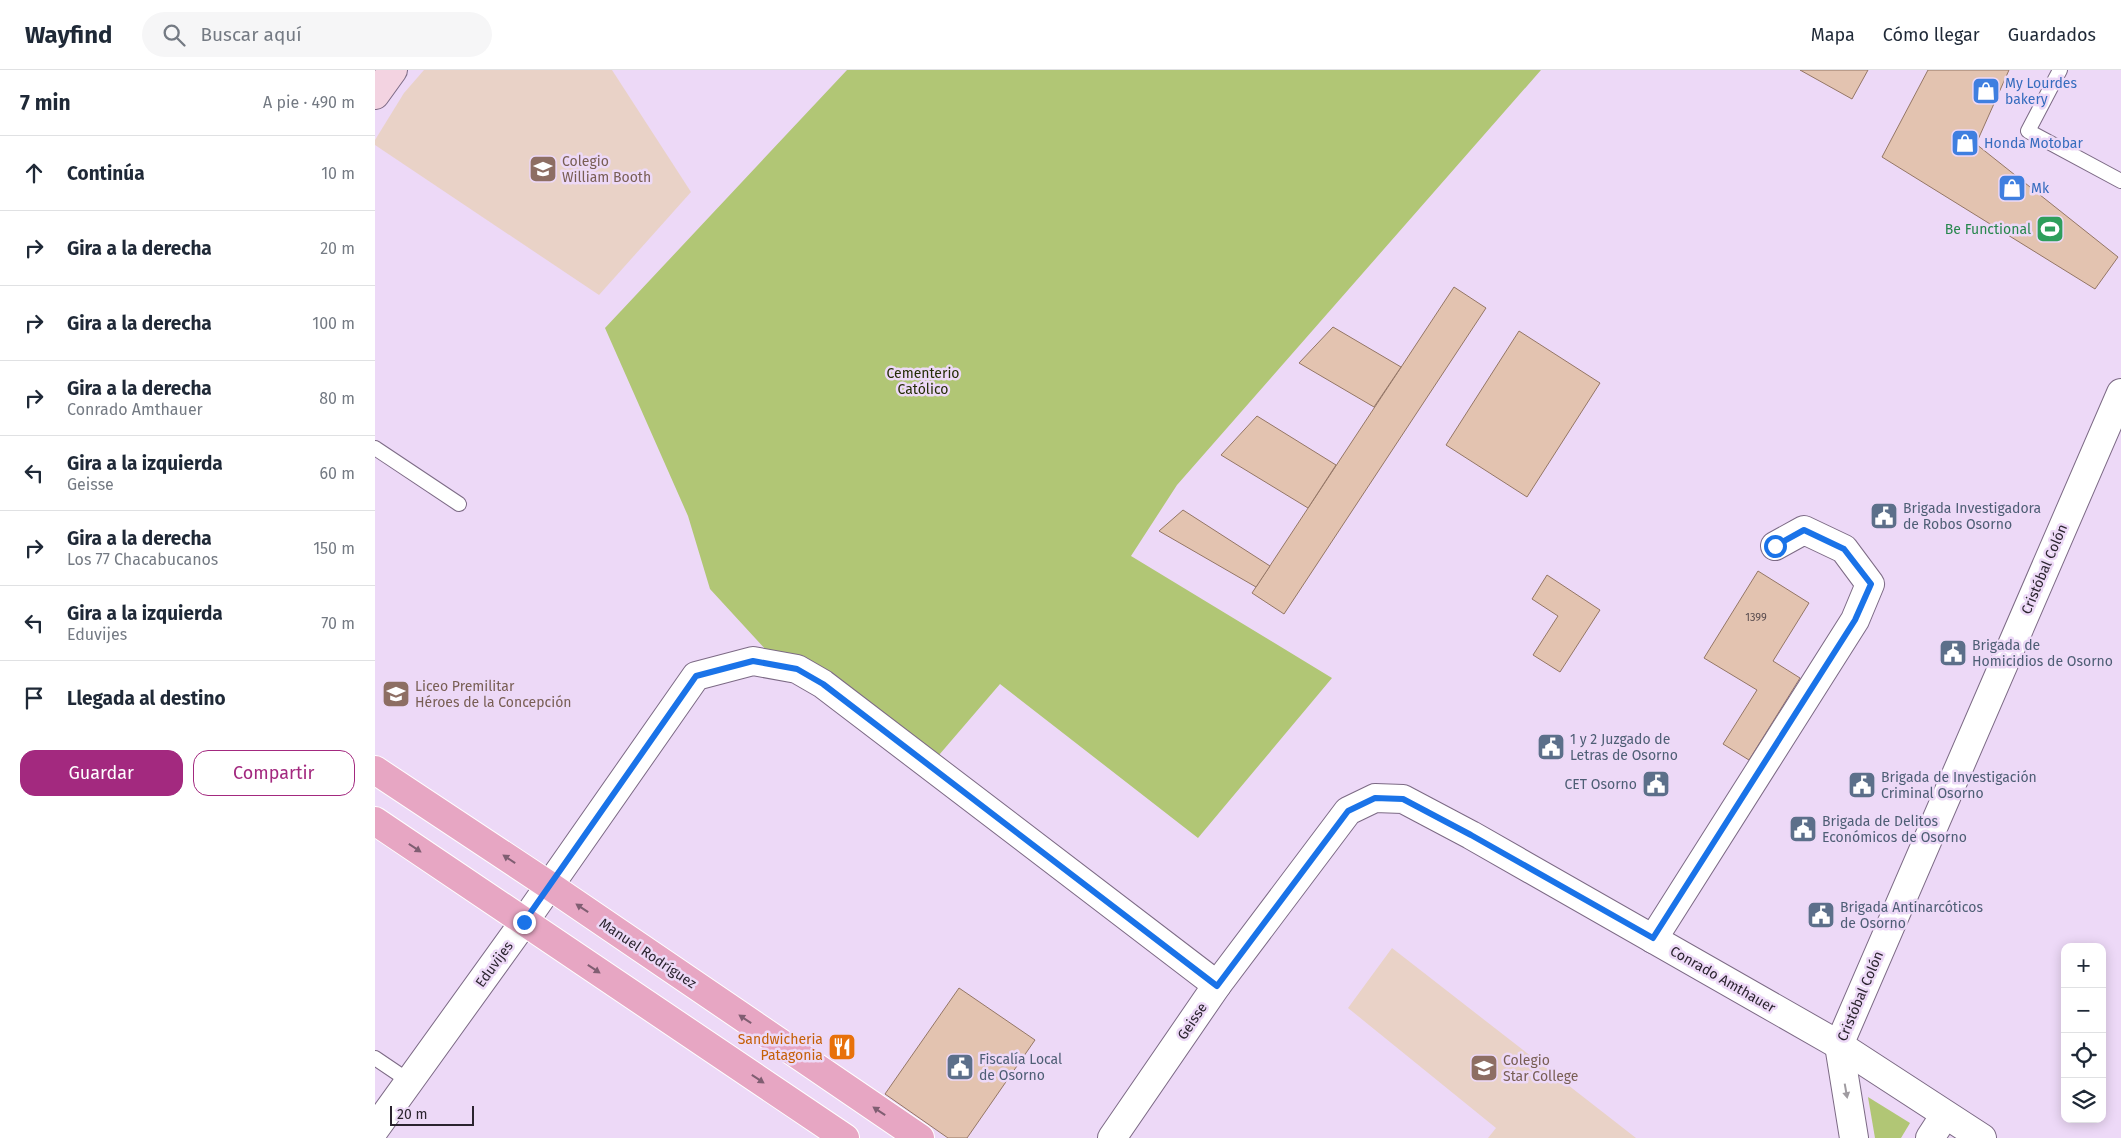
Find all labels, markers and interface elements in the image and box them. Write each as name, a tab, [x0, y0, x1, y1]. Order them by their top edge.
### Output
search box	[142, 12, 492, 57]
text: Wayfind	[25, 21, 112, 49]
icon: search	[160, 21, 188, 49]
text: Buscar aquí	[200, 23, 302, 46]
text: Mapa	[1811, 24, 1855, 46]
text: Cómo llegar	[1883, 24, 1980, 46]
text: Guardados	[2008, 24, 2096, 46]
place label: My Lourdes bakery	[2005, 75, 2077, 108]
shop icon: My Lourdes bakery	[1971, 76, 2001, 106]
text: 7 min	[20, 90, 71, 116]
text: A pie · 490 m	[263, 93, 355, 112]
shop icon: Honda Motobar	[1950, 128, 1980, 158]
place label: Honda Motobar	[1984, 135, 2083, 152]
place label: Colegio William Booth	[562, 153, 651, 186]
school or university icon: Colegio William Booth	[528, 154, 558, 184]
icon: ahead	[20, 159, 48, 187]
text: Continúa	[67, 162, 145, 185]
text: 10 m	[321, 164, 355, 183]
shop icon: Mk	[1997, 173, 2027, 203]
place label: Mk	[2031, 180, 2050, 197]
sports icon: Be Functional	[2035, 214, 2065, 244]
place label: Be Functional	[1945, 221, 2031, 238]
icon: right	[20, 234, 48, 262]
text: Gira a la derecha	[67, 237, 212, 260]
text: 20 m	[320, 239, 355, 258]
icon: right	[20, 309, 48, 337]
text: Gira a la derecha	[67, 312, 212, 335]
text: 100 m	[312, 314, 355, 333]
park label: Cementerio Católico	[886, 365, 960, 398]
text: Gira a la derecha	[67, 377, 212, 400]
icon: right	[20, 384, 48, 412]
text: 80 m	[319, 389, 355, 408]
text: Conrado Amthauer	[67, 400, 203, 419]
text: Gira a la izquierda	[67, 452, 223, 475]
icon: left	[20, 459, 48, 487]
text: 60 m	[320, 464, 355, 483]
text: Geisse	[67, 475, 114, 494]
place label: Brigada Investigadora de Robos Osorno	[1903, 500, 2041, 533]
public building icon: Brigada Investigadora de Robos Osorno	[1869, 501, 1899, 531]
street label: Cristóbal Colón	[2018, 522, 2071, 617]
text: Gira a la derecha	[67, 527, 212, 550]
icon: right	[20, 534, 48, 562]
route start	[1764, 535, 1787, 558]
text: 150 m	[313, 539, 355, 558]
text: Los 77 Chacabucanos	[67, 550, 218, 569]
text: Gira a la izquierda	[67, 602, 223, 625]
icon: left	[20, 609, 48, 637]
house number: 1399	[1745, 611, 1767, 624]
text: 70 m	[321, 614, 355, 633]
text: Eduvijes	[67, 625, 127, 644]
place label: Brigada de Homicidios de Osorno	[1972, 637, 2113, 670]
public building icon: Brigada de Homicidios de Osorno	[1938, 638, 1968, 668]
place label: Liceo Premilitar Héroes de la Concepción	[415, 678, 572, 711]
school or university icon: Liceo Premilitar Héroes de la Concepción	[381, 679, 411, 709]
icon: arrive	[20, 684, 48, 712]
text: Llegada al destino	[67, 687, 226, 710]
place label: 1 y 2 Juzgado de Letras de Osorno	[1570, 731, 1678, 764]
public building icon: 1 y 2 Juzgado de Letras de Osorno	[1536, 732, 1566, 762]
button: Guardar	[20, 750, 183, 796]
button: Compartir	[193, 750, 355, 796]
public building icon: CET Osorno	[1641, 769, 1671, 799]
place label: Brigada de Investigación Criminal Osorno	[1881, 769, 2037, 802]
public building icon: Brigada de Investigación Criminal Osorno	[1847, 770, 1877, 800]
place label: CET Osorno	[1565, 776, 1637, 793]
place label: Brigada de Delitos Económicos de Osorno	[1822, 813, 1967, 846]
public building icon: Brigada de Delitos Económicos de Osorno	[1788, 814, 1818, 844]
one-way arrow	[409, 844, 422, 853]
one-way arrow	[502, 854, 516, 864]
place label: Brigada Antinarcóticos de Osorno	[1840, 899, 1983, 932]
public building icon: Brigada Antinarcóticos de Osorno	[1806, 900, 1836, 930]
one-way arrow	[575, 903, 589, 913]
route end	[513, 911, 536, 934]
street label: Manuel Rodríguez	[596, 915, 699, 992]
street label: Eduvijes	[472, 938, 517, 991]
street label: Conrado Amthauer	[1667, 942, 1779, 1017]
map controls	[2061, 943, 2106, 1123]
button: +	[2061, 943, 2106, 988]
street label: Cristóbal Colón	[1834, 949, 1887, 1044]
one-way arrow	[587, 964, 601, 974]
button: −	[2061, 988, 2106, 1033]
street label: Geisse	[1174, 1000, 1211, 1043]
one-way arrow	[738, 1014, 752, 1024]
place label: Sandwicheria Patagonia	[738, 1031, 823, 1064]
restaurant icon: Sandwicheria Patagonia	[827, 1032, 857, 1062]
button: locate	[2061, 1033, 2106, 1078]
place label: Fiscalía Local de Osorno	[979, 1051, 1062, 1084]
public building icon: Fiscalía Local de Osorno	[945, 1052, 975, 1082]
place label: Colegio Star College	[1503, 1052, 1579, 1085]
school or university icon: Colegio Star College	[1469, 1053, 1499, 1083]
one-way arrow	[751, 1074, 764, 1084]
button: layers	[2061, 1078, 2106, 1123]
one-way arrow	[1843, 1084, 1851, 1100]
scale bar	[390, 1103, 474, 1126]
text: 20 m	[397, 1106, 427, 1123]
one-way arrow	[873, 1106, 886, 1115]

